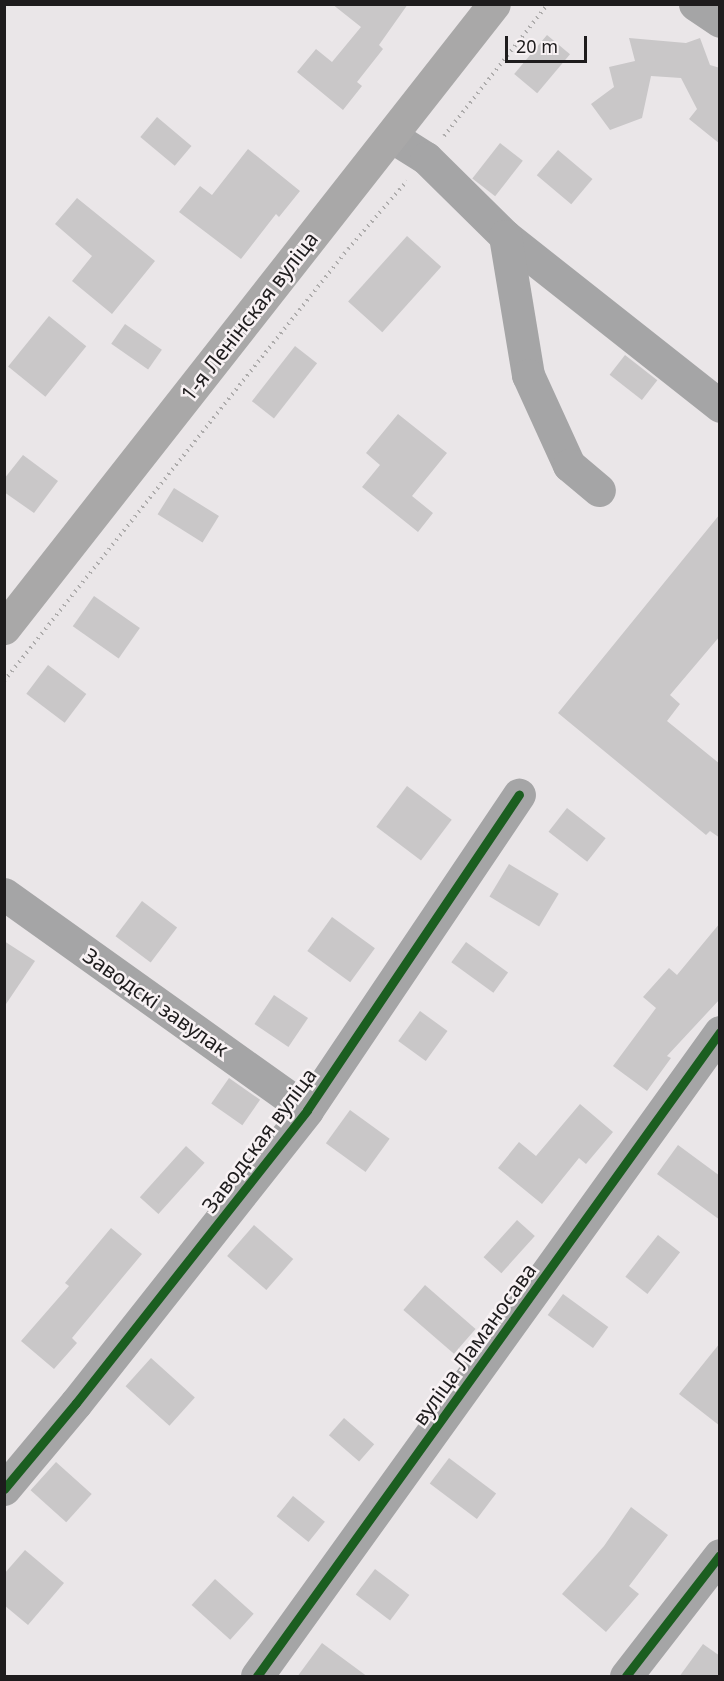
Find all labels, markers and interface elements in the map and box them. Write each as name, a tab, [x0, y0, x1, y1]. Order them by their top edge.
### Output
scale bar	[508, 24, 590, 62]
text: 20 m	[516, 34, 558, 58]
street label: 1-я Ленінская вуліца	[175, 226, 323, 406]
street label: Заводскі завулак	[79, 943, 233, 1061]
street label: Заводская вуліца	[196, 1063, 322, 1217]
street label: вуліца Ламаносава	[407, 1258, 541, 1430]

